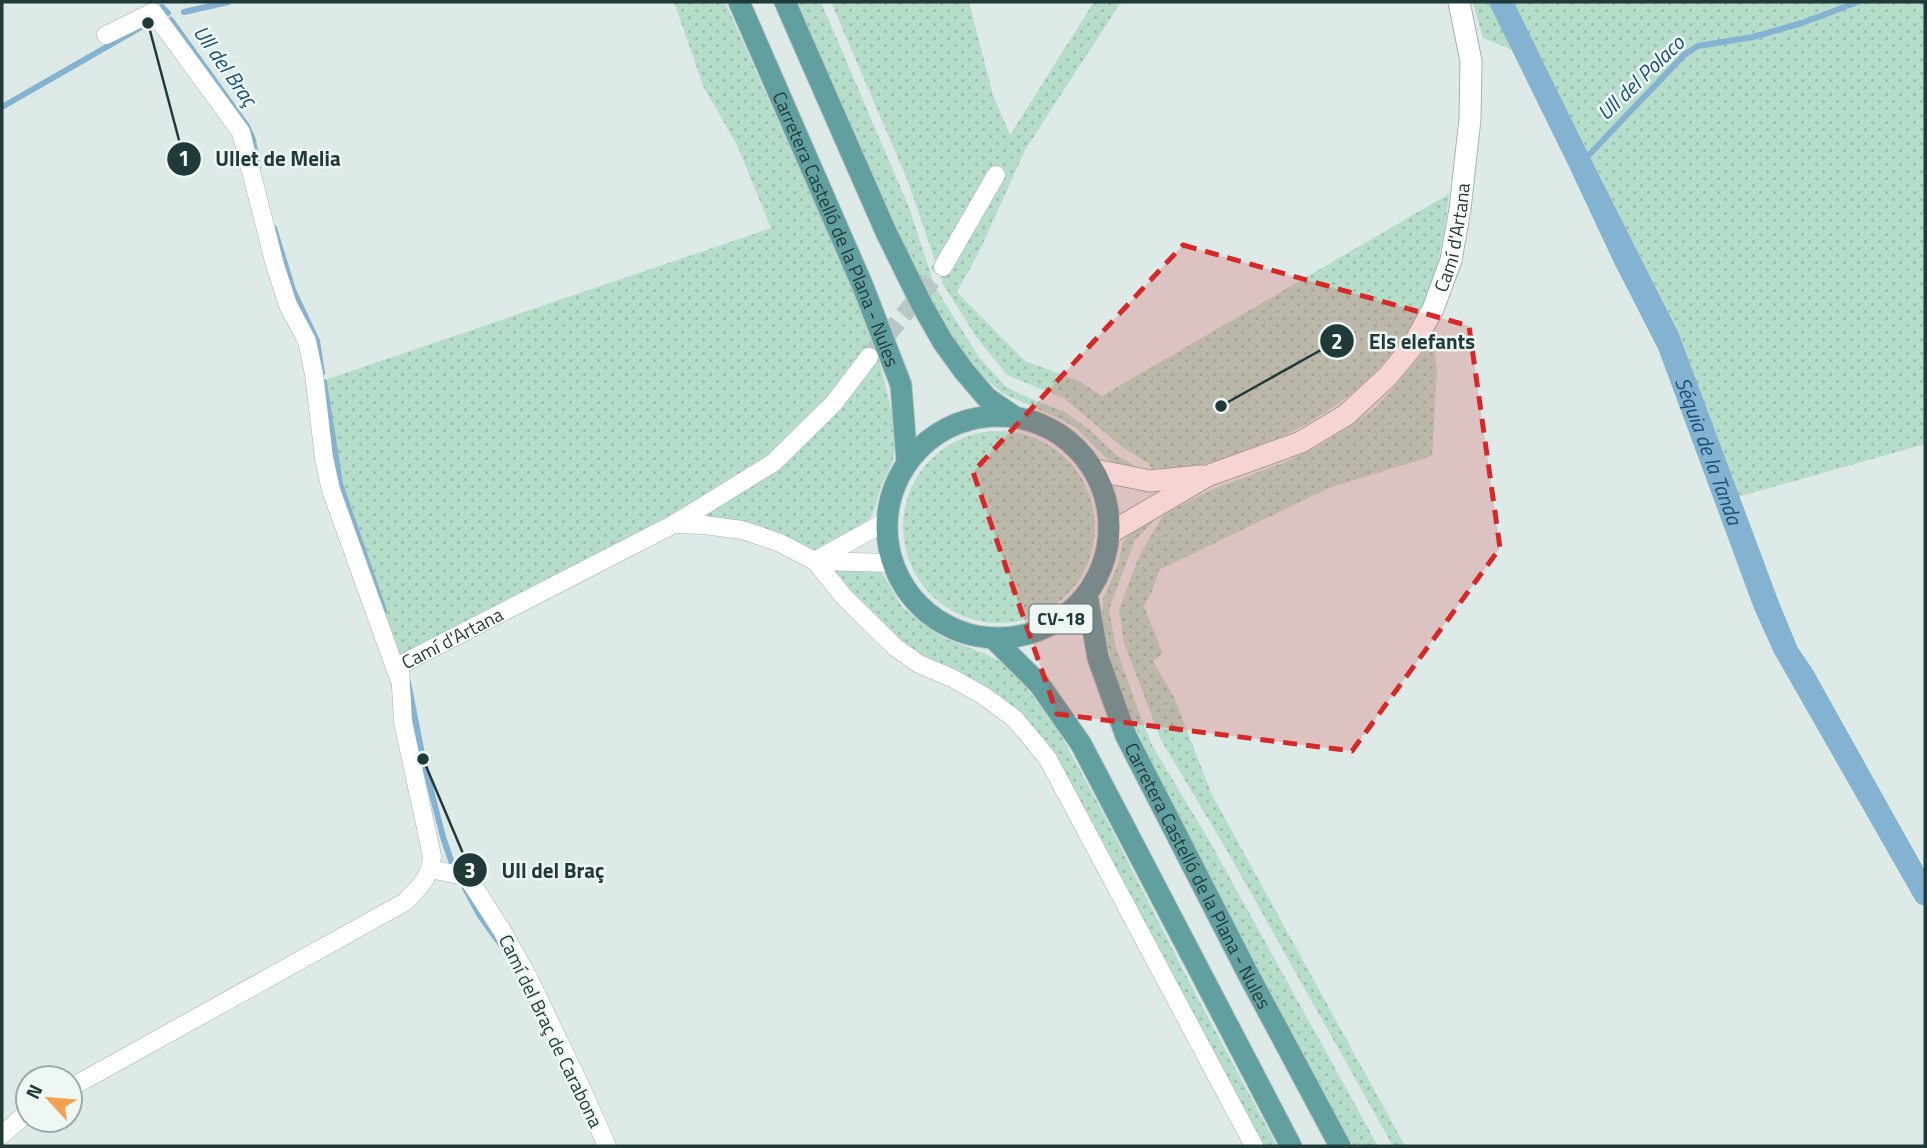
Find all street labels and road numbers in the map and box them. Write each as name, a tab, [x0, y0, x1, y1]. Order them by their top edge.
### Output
street label: Carretera Castelló de la Plana - Nules	[766, 87, 908, 371]
street label: Camí d'Artana	[1426, 181, 1477, 296]
street label: Camí d'Artana	[396, 599, 508, 676]
road number: CV-18	[1030, 604, 1092, 634]
street label: Carretera Castelló de la Plana - Nules	[1118, 737, 1279, 1014]
street label: Camí del Braç de Carabona	[492, 929, 611, 1133]

